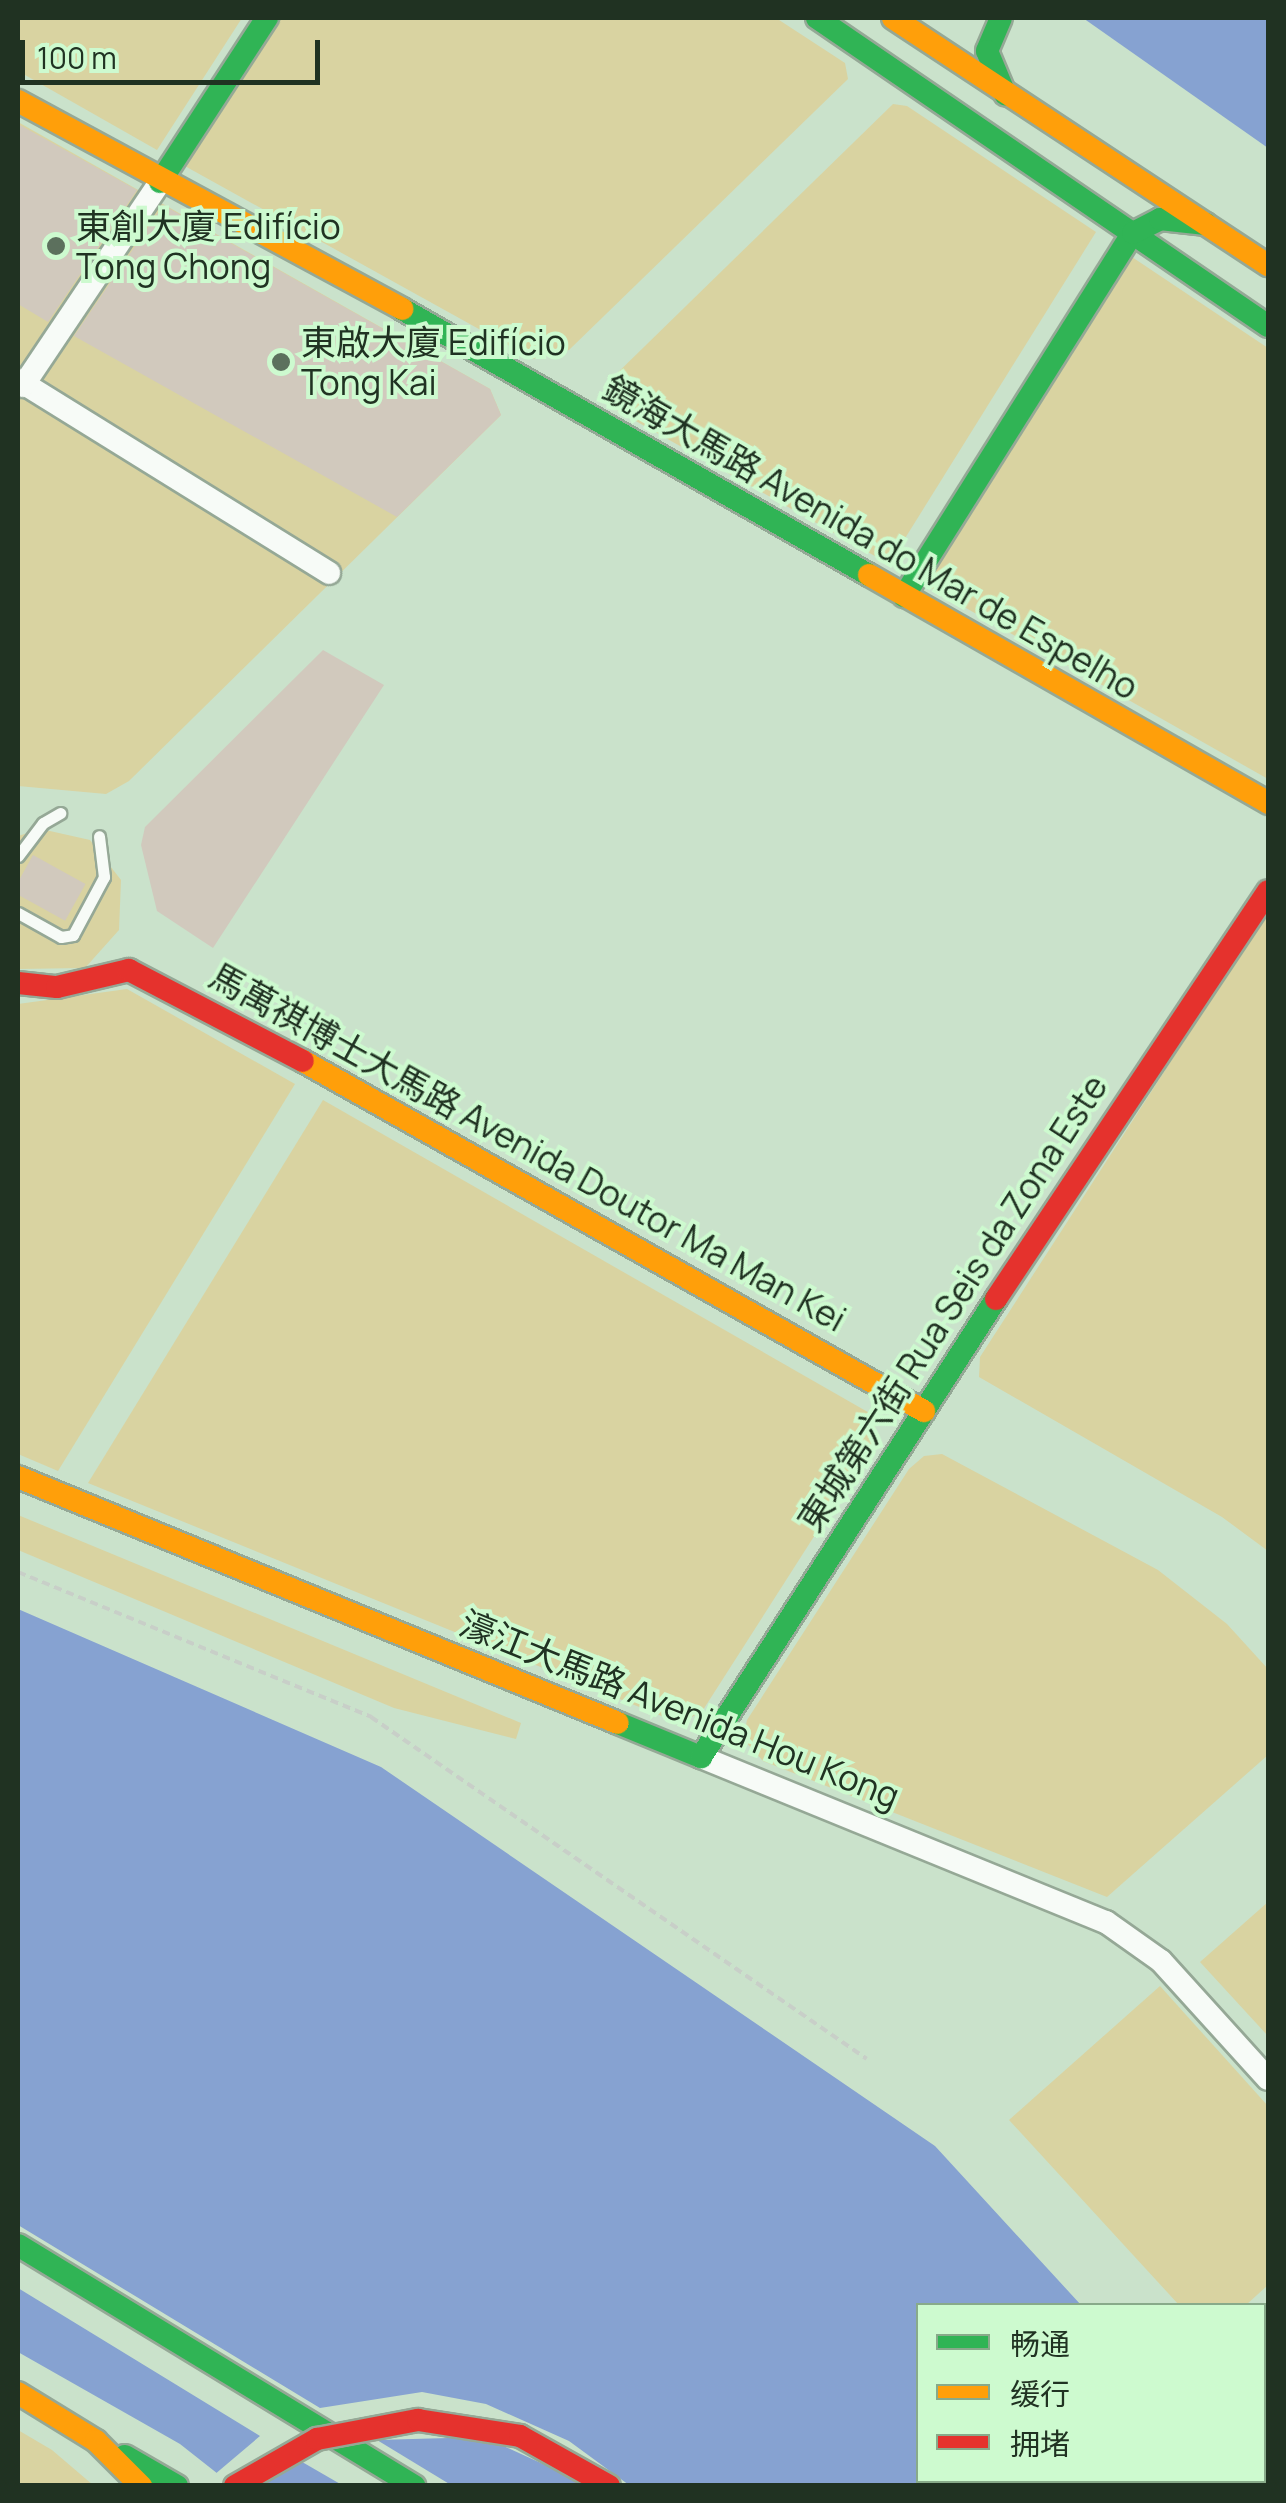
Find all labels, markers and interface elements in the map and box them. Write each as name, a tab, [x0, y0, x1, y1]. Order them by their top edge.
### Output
scale bar	[25, 20, 325, 82]
text: 100 m	[37, 37, 117, 78]
place label: 東創大廈 Edifício Tong Chong	[76, 205, 341, 287]
marker: 東創大廈 Edifício Tong Chong	[45, 235, 67, 257]
place label: 東啟大廈 Edifício Tong Kai	[301, 321, 566, 403]
marker: 東啟大廈 Edifício Tong Kai	[270, 351, 292, 373]
street label: 鏡海大馬路 Avenida do Mar de Espelho	[596, 366, 1146, 708]
street label: 馬萬祺博士大馬路 Avenida Doutor Ma Man Kei	[203, 954, 853, 1340]
street label: 東城第六街 Rua Seis da Zona Este	[789, 1067, 1115, 1539]
street label: 濠江大馬路 Avenida Hou Kong	[454, 1602, 906, 1816]
legend	[916, 2303, 1266, 2483]
text: 畅通	[1010, 2323, 1070, 2364]
text: 缓行	[1010, 2373, 1070, 2414]
text: 拥堵	[1010, 2423, 1070, 2464]

